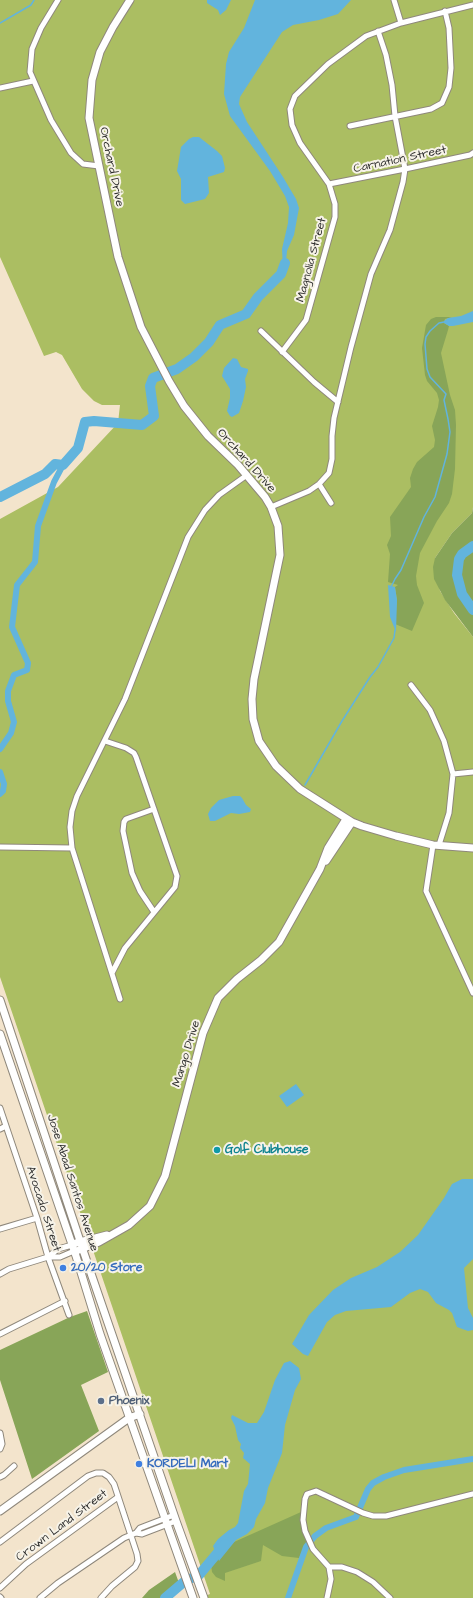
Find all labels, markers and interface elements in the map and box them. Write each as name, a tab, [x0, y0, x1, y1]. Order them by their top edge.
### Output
street label: Orchard Drive	[96, 126, 126, 208]
street label: Carnation Street	[352, 143, 448, 177]
street label: Magnolia Street	[294, 216, 330, 304]
street label: Orchard Drive	[214, 426, 278, 496]
street label: Mango Drive	[170, 1019, 204, 1089]
street label: Jose Abad Santos Avenue	[43, 1113, 101, 1253]
place label: Golf Clubhouse	[225, 1143, 308, 1157]
marker: Golf Clubhouse	[212, 1145, 222, 1155]
street label: Avocado Street	[22, 1164, 64, 1254]
place label: 20/20 Store	[71, 1261, 143, 1275]
marker: 20/20 Store	[58, 1263, 68, 1273]
place label: Phoenix	[109, 1394, 149, 1408]
marker: Phoenix	[96, 1396, 106, 1406]
place label: KORDELI Mart	[147, 1457, 228, 1471]
marker: KORDELI Mart	[134, 1459, 144, 1469]
street label: Crown Land Street	[13, 1487, 111, 1565]

